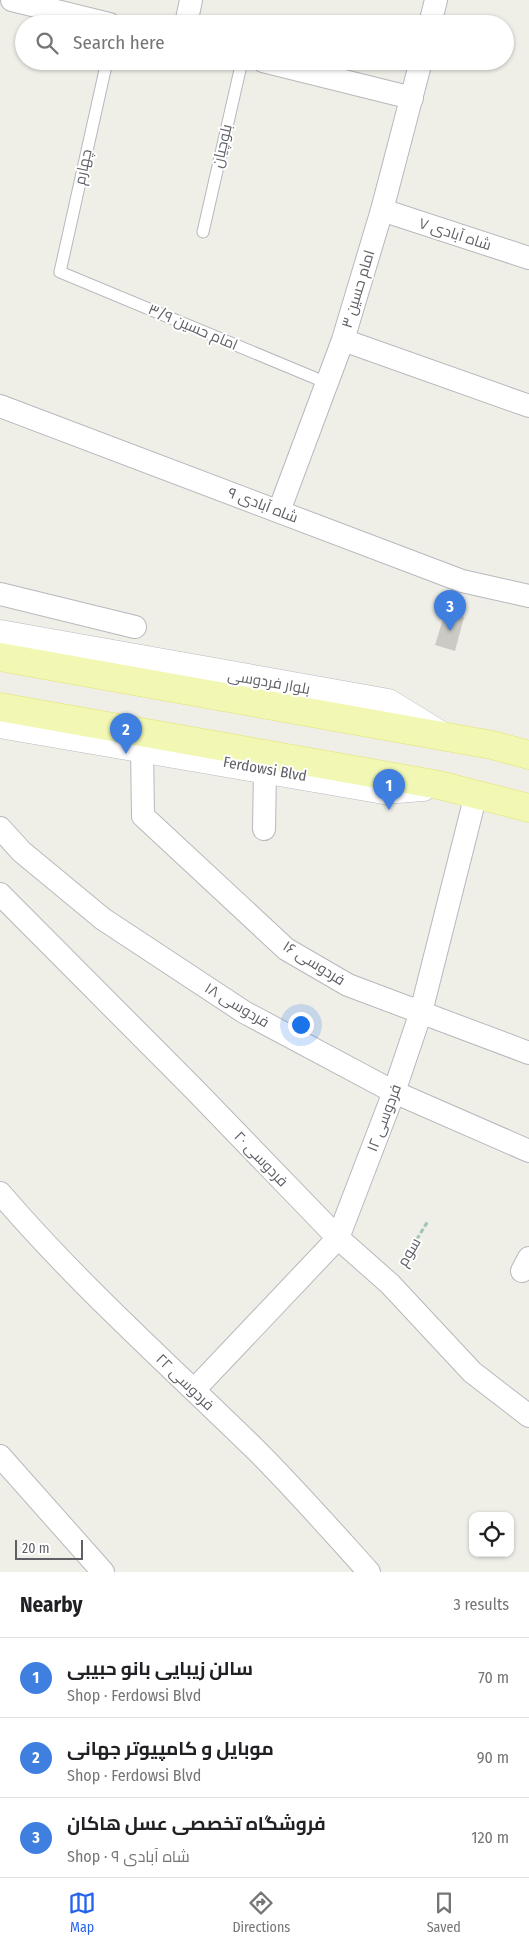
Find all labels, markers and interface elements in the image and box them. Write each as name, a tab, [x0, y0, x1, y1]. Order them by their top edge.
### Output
search box	[15, 15, 514, 70]
icon: search	[33, 29, 61, 57]
text: Search here	[73, 31, 165, 54]
street label: بلوچیان	[208, 122, 237, 170]
street label: چهارم	[70, 148, 97, 187]
street label: شاه آبادی ۷	[416, 214, 494, 255]
street label: امام حسین ۳	[338, 248, 379, 331]
street label: امام حسین ۳/۹	[145, 300, 241, 355]
street label: شاه آبادی ۹	[225, 483, 301, 528]
pin: 3	[434, 590, 466, 631]
street label: بلوار فردوسی	[226, 666, 312, 699]
pin: 2	[110, 713, 142, 754]
street label: Ferdowsi Blvd	[222, 753, 308, 785]
pin: 1	[373, 769, 405, 810]
street label: فردوسی ۱۶	[279, 937, 348, 990]
street label: فردوسی ۱۸	[201, 979, 273, 1032]
your location	[288, 1012, 314, 1038]
street label: فردوسی ۱۲	[363, 1082, 406, 1155]
street label: فردوسی ۲۰	[230, 1128, 292, 1191]
street label: سوم	[393, 1234, 425, 1270]
street label: فردوسی ۲۲	[151, 1350, 218, 1415]
map controls	[469, 1512, 514, 1557]
button: locate	[469, 1512, 514, 1557]
scale bar	[15, 1537, 82, 1560]
text: 20 m	[22, 1540, 50, 1557]
text: Nearby	[20, 1592, 82, 1618]
text: 3 results	[453, 1595, 509, 1614]
text: سالن زیبایی بانو حبیبی	[67, 1657, 253, 1680]
text: 1	[33, 1668, 39, 1687]
text: 70 m	[478, 1668, 509, 1687]
text: Shop · Ferdowsi Blvd	[67, 1686, 201, 1705]
text: موبایل و کامپیوتر جهانی	[67, 1737, 274, 1760]
text: 2	[32, 1748, 40, 1767]
text: 90 m	[477, 1748, 509, 1767]
text: Shop · Ferdowsi Blvd	[67, 1766, 201, 1785]
text: فروشگاه تخصصی عسل هاکان	[67, 1812, 326, 1835]
text: 3	[32, 1828, 40, 1847]
text: 120 m	[471, 1828, 509, 1847]
text: Shop · شاه آبادی ۹	[67, 1847, 190, 1866]
tab: Map	[68, 1889, 96, 1936]
tab: Directions	[232, 1889, 290, 1936]
tab: Saved	[427, 1889, 461, 1936]

